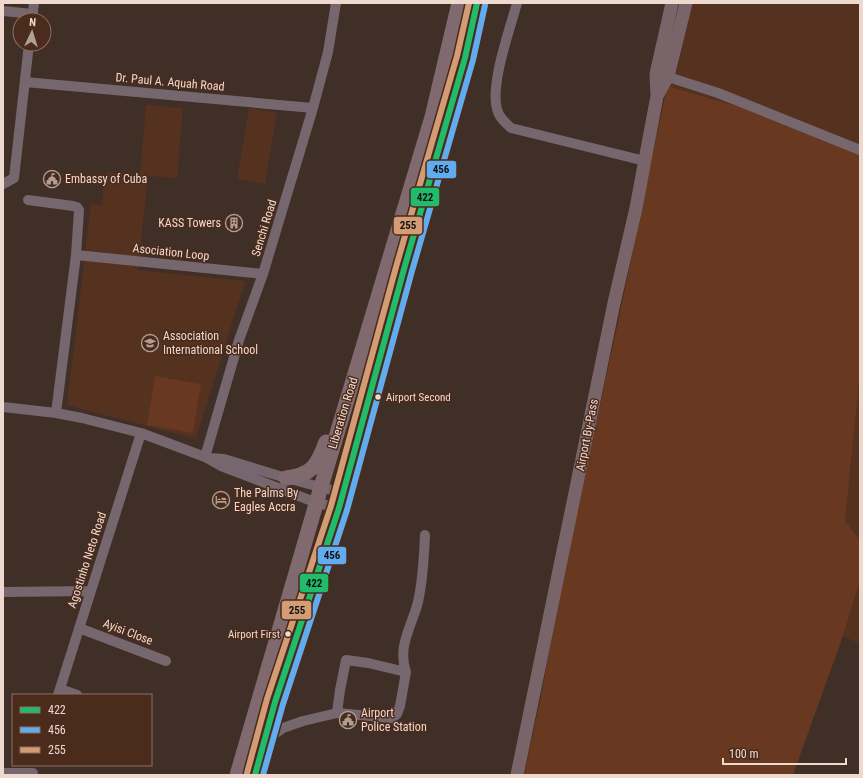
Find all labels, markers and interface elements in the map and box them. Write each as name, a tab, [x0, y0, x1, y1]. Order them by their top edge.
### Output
north arrow	[12, 12, 52, 52]
text: N	[29, 16, 37, 29]
street label: Dr. Paul A. Aquah Road	[115, 70, 225, 94]
line badge: 456	[426, 160, 457, 179]
text: 456	[433, 163, 450, 176]
public building icon: Embassy of Cuba	[42, 169, 62, 189]
place label: Embassy of Cuba	[65, 172, 147, 186]
line badge: 422	[410, 187, 440, 207]
text: 422	[417, 191, 434, 204]
street label: Senchi Road	[249, 198, 279, 258]
building icon: KASS Towers	[224, 213, 244, 233]
place label: KASS Towers	[158, 216, 221, 230]
line badge: 255	[393, 216, 423, 235]
text: 255	[400, 219, 417, 232]
street label: Asociation Loop	[132, 241, 210, 263]
place label: Association International School	[163, 329, 258, 357]
school or university icon: Association International School	[140, 333, 160, 353]
street label: Liberation Road	[325, 375, 361, 451]
place label: Airport Second	[386, 391, 451, 404]
marker: Airport Second	[373, 392, 383, 402]
street label: Airport By-Pass	[573, 398, 601, 472]
place label: The Palms By Eagles Accra	[234, 486, 298, 514]
hotel icon: The Palms By Eagles Accra	[211, 490, 231, 510]
street label: Agostinho Neto Road	[65, 510, 109, 610]
line badge: 456	[317, 546, 347, 565]
text: 456	[324, 549, 341, 562]
line badge: 422	[299, 573, 329, 593]
text: 422	[306, 577, 323, 590]
line badge: 255	[281, 600, 312, 620]
text: 255	[289, 604, 306, 617]
street label: Ayisi Close	[101, 616, 155, 648]
place label: Airport First	[228, 628, 280, 641]
marker: Airport First	[283, 629, 293, 639]
legend	[12, 694, 152, 766]
text: 422	[48, 703, 66, 717]
place label: Airport Police Station	[361, 706, 427, 734]
public building icon: Airport Police Station	[338, 710, 358, 730]
text: 456	[48, 723, 66, 737]
scale bar	[723, 740, 846, 766]
text: 255	[48, 743, 66, 757]
text: 100 m	[729, 747, 759, 761]

